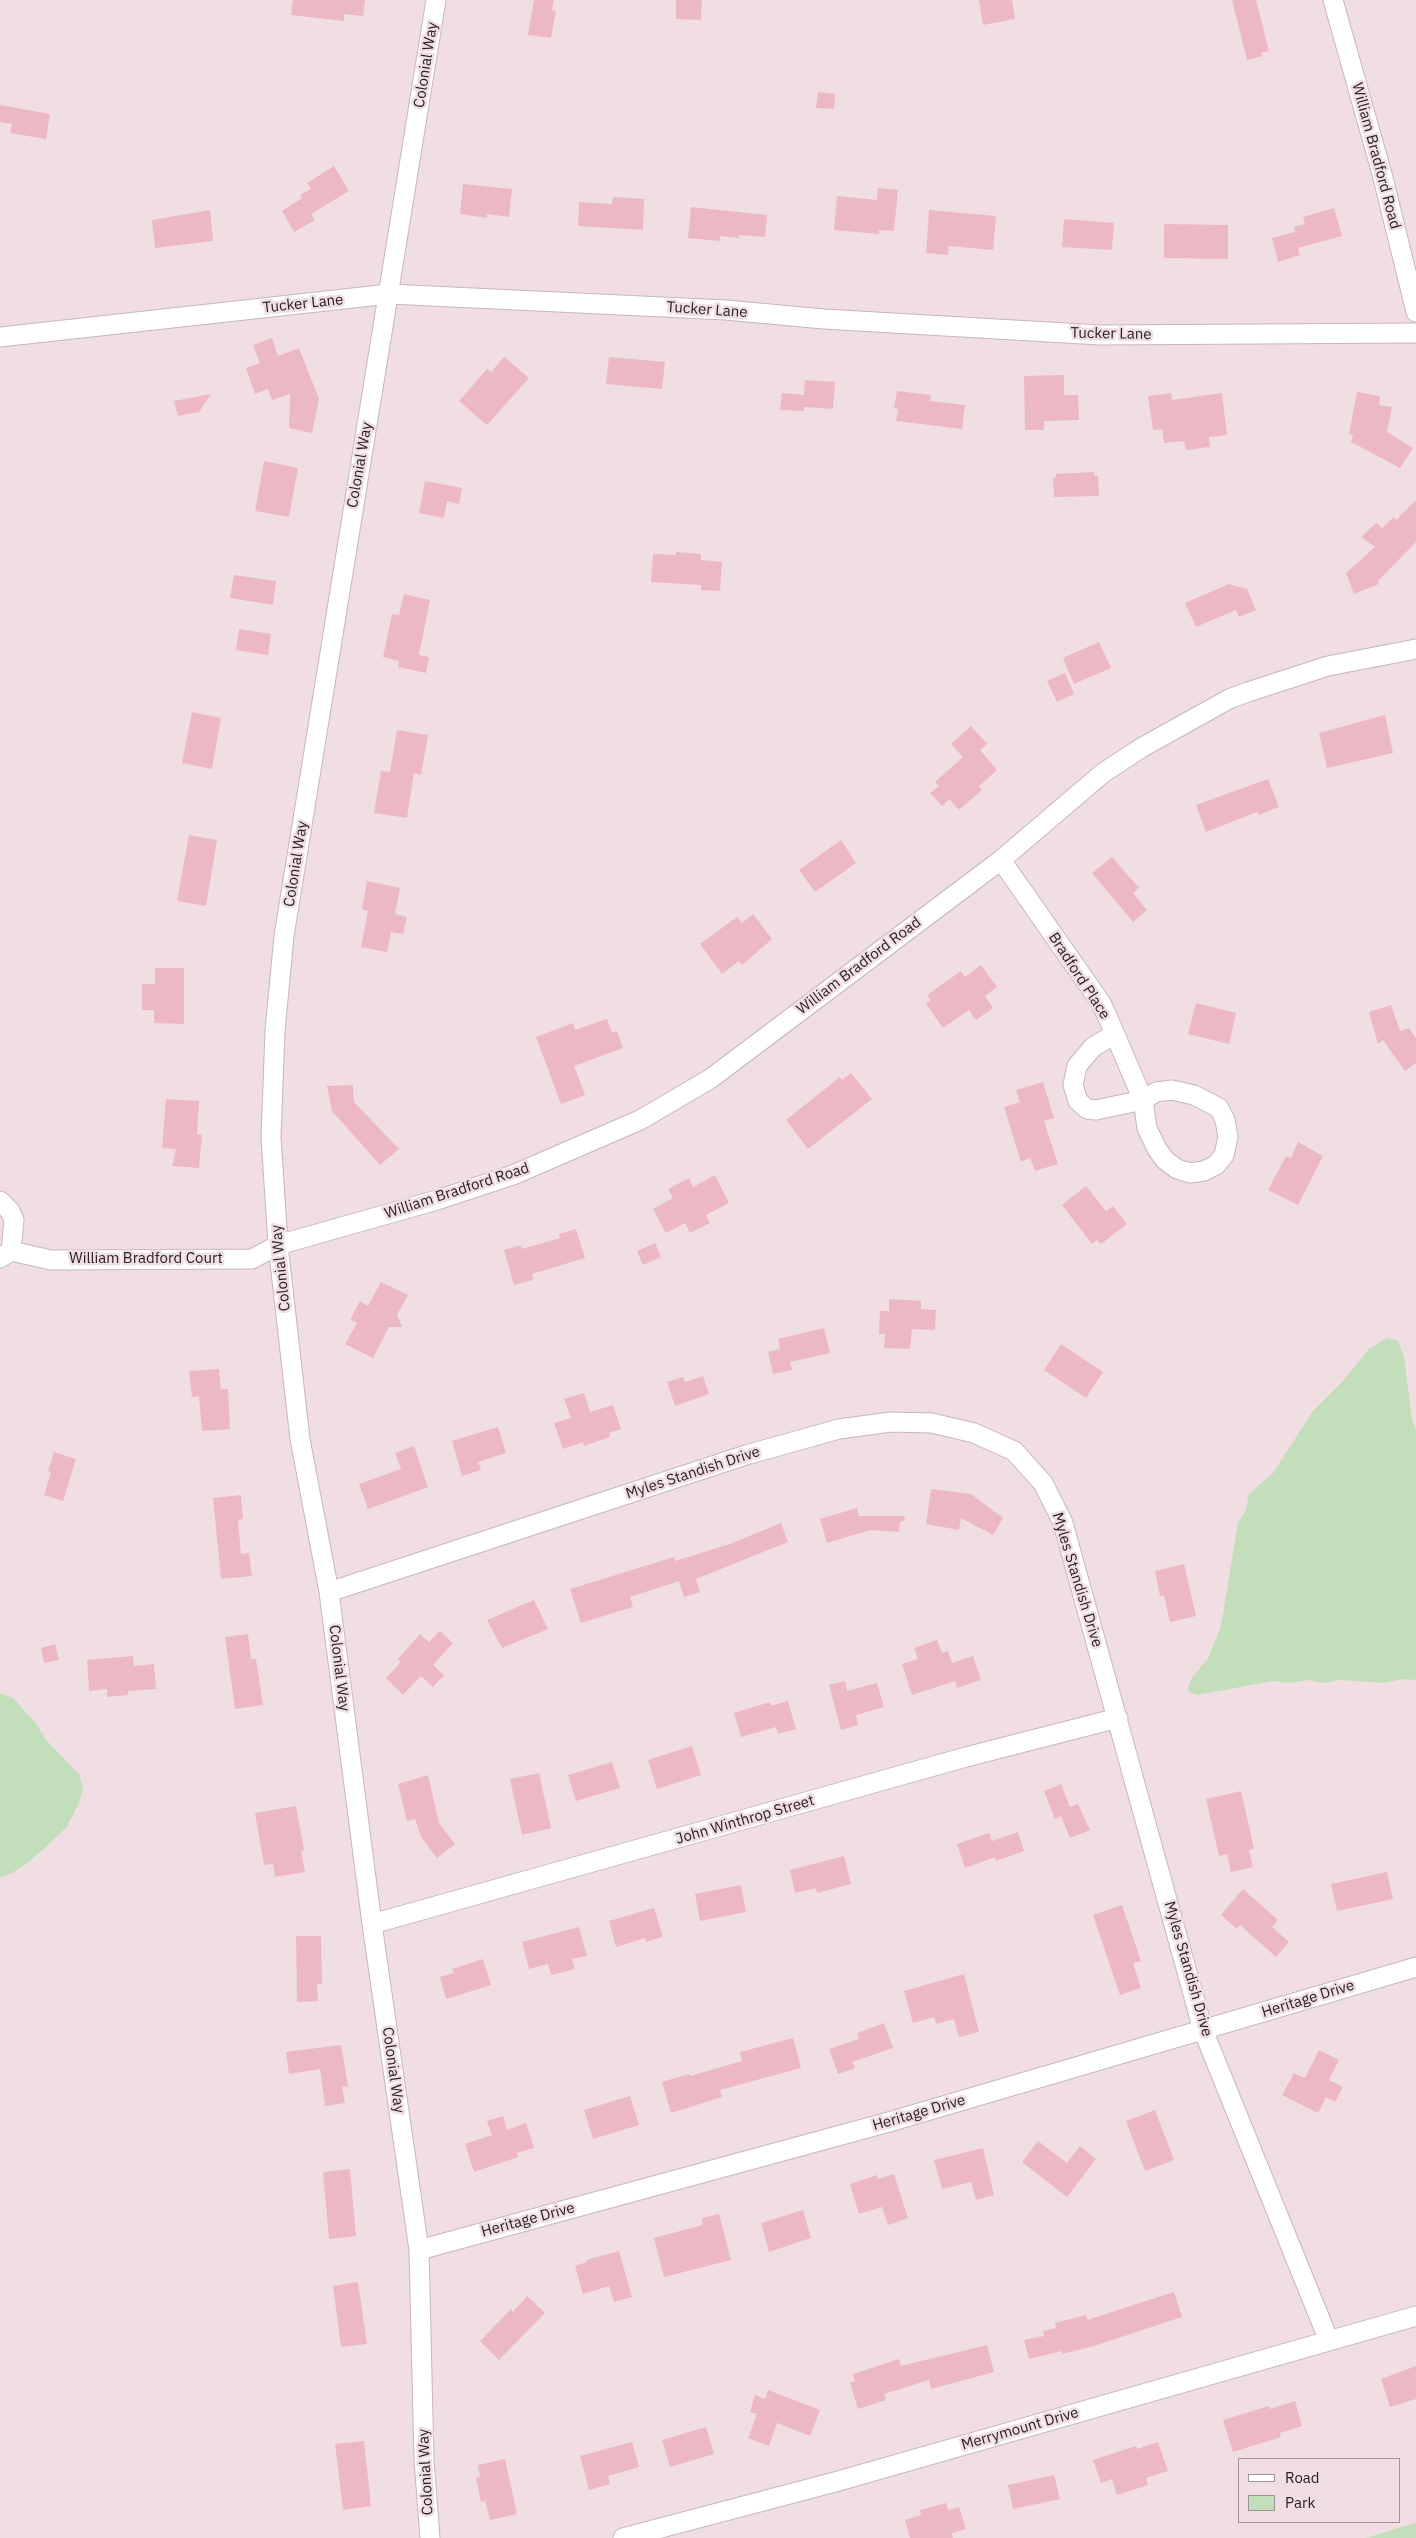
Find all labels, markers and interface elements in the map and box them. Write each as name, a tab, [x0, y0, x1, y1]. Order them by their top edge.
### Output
street label: Colonial Way	[410, 21, 442, 109]
street label: William Bradford Road	[1348, 81, 1404, 231]
street label: Tucker Lane	[262, 291, 344, 317]
street label: Tucker Lane	[666, 298, 748, 322]
street label: Tucker Lane	[1070, 324, 1152, 344]
street label: Colonial Way	[344, 421, 376, 509]
street label: Colonial Way	[280, 820, 312, 908]
street label: William Bradford Road	[793, 913, 925, 1019]
street label: Bradford Place	[1044, 929, 1114, 1023]
street label: William Bradford Road	[382, 1159, 532, 1223]
street label: Colonial Way	[268, 1224, 294, 1312]
street label: William Bradford Court	[69, 1250, 223, 1268]
street label: Myles Standish Drive	[624, 1443, 762, 1503]
street label: Myles Standish Drive	[1048, 1510, 1106, 1650]
street label: Colonial Way	[325, 1624, 353, 1712]
street label: John Winthrop Street	[674, 1792, 816, 1848]
street label: Myles Standish Drive	[1160, 1899, 1216, 2039]
street label: Heritage Drive	[1260, 1976, 1356, 2022]
street label: Colonial Way	[378, 2026, 408, 2114]
street label: Heritage Drive	[870, 2091, 968, 2135]
street label: Heritage Drive	[479, 2199, 577, 2241]
street label: Merrymount Drive	[959, 2404, 1081, 2454]
street label: Colonial Way	[415, 2428, 437, 2516]
legend	[1238, 2458, 1401, 2523]
text: Road	[1285, 2468, 1320, 2487]
text: Park	[1285, 2493, 1315, 2512]

